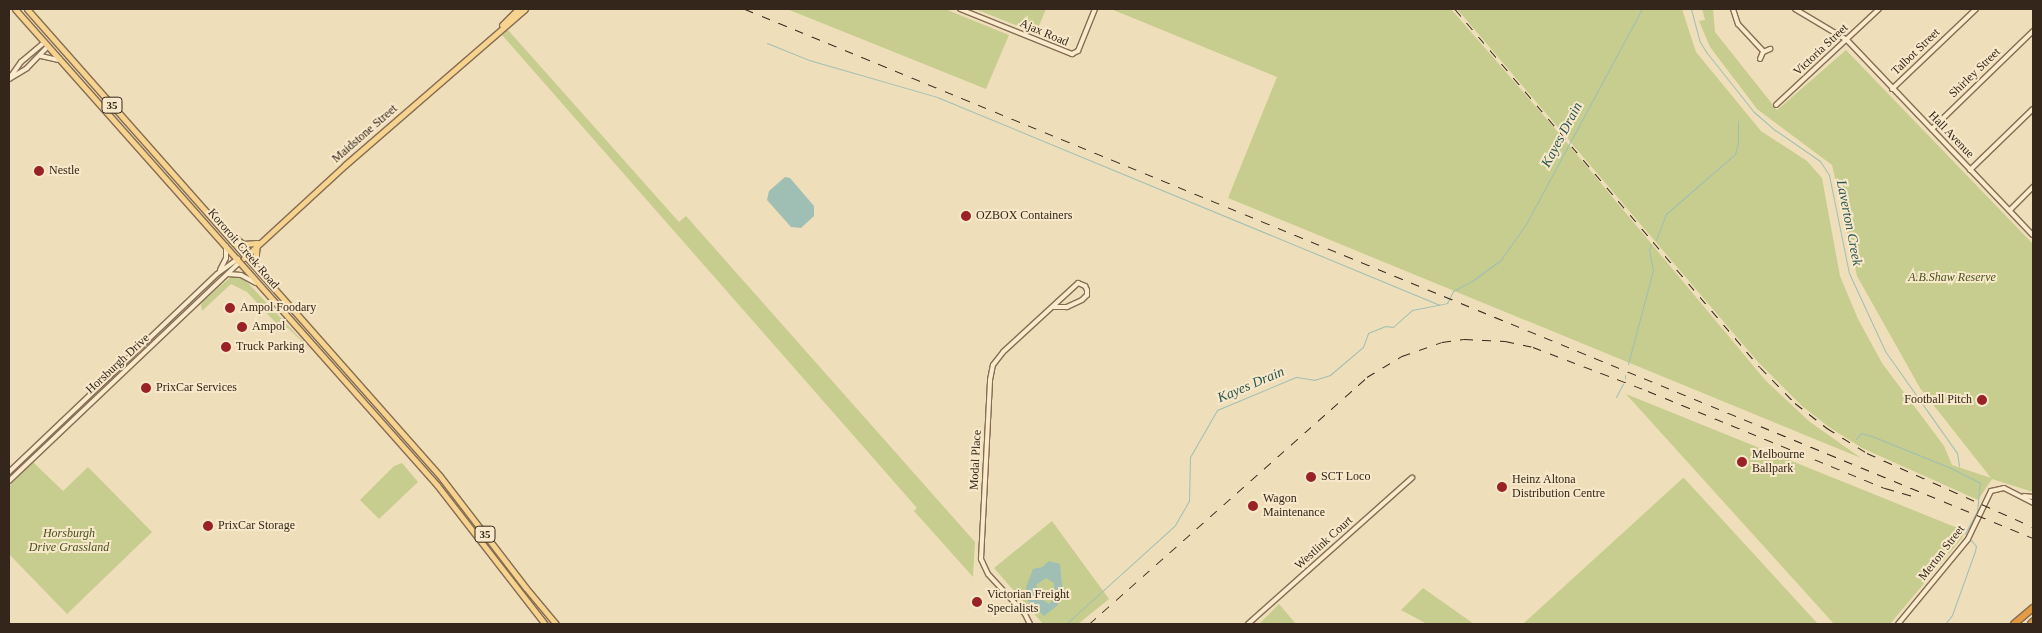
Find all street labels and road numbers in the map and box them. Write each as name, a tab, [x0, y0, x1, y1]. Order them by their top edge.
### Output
street label: Ajax Road	[1017, 16, 1071, 50]
street label: Victoria Street	[1791, 21, 1851, 79]
street label: Talbot Street	[1889, 25, 1943, 79]
street label: Shirley Street	[1946, 45, 2004, 101]
road number: 35	[101, 96, 123, 114]
street label: Maidstone Street	[329, 102, 401, 166]
street label: Hall Avenue	[1925, 108, 1977, 162]
street label: Kororoit Creek Road	[204, 206, 282, 292]
street label: Horsburgh Drive	[83, 331, 153, 397]
street label: Modal Place	[967, 430, 985, 490]
street label: Westlink Court	[1292, 513, 1356, 573]
street label: Merton Street	[1916, 522, 1968, 584]
road number: 35	[474, 526, 496, 542]

